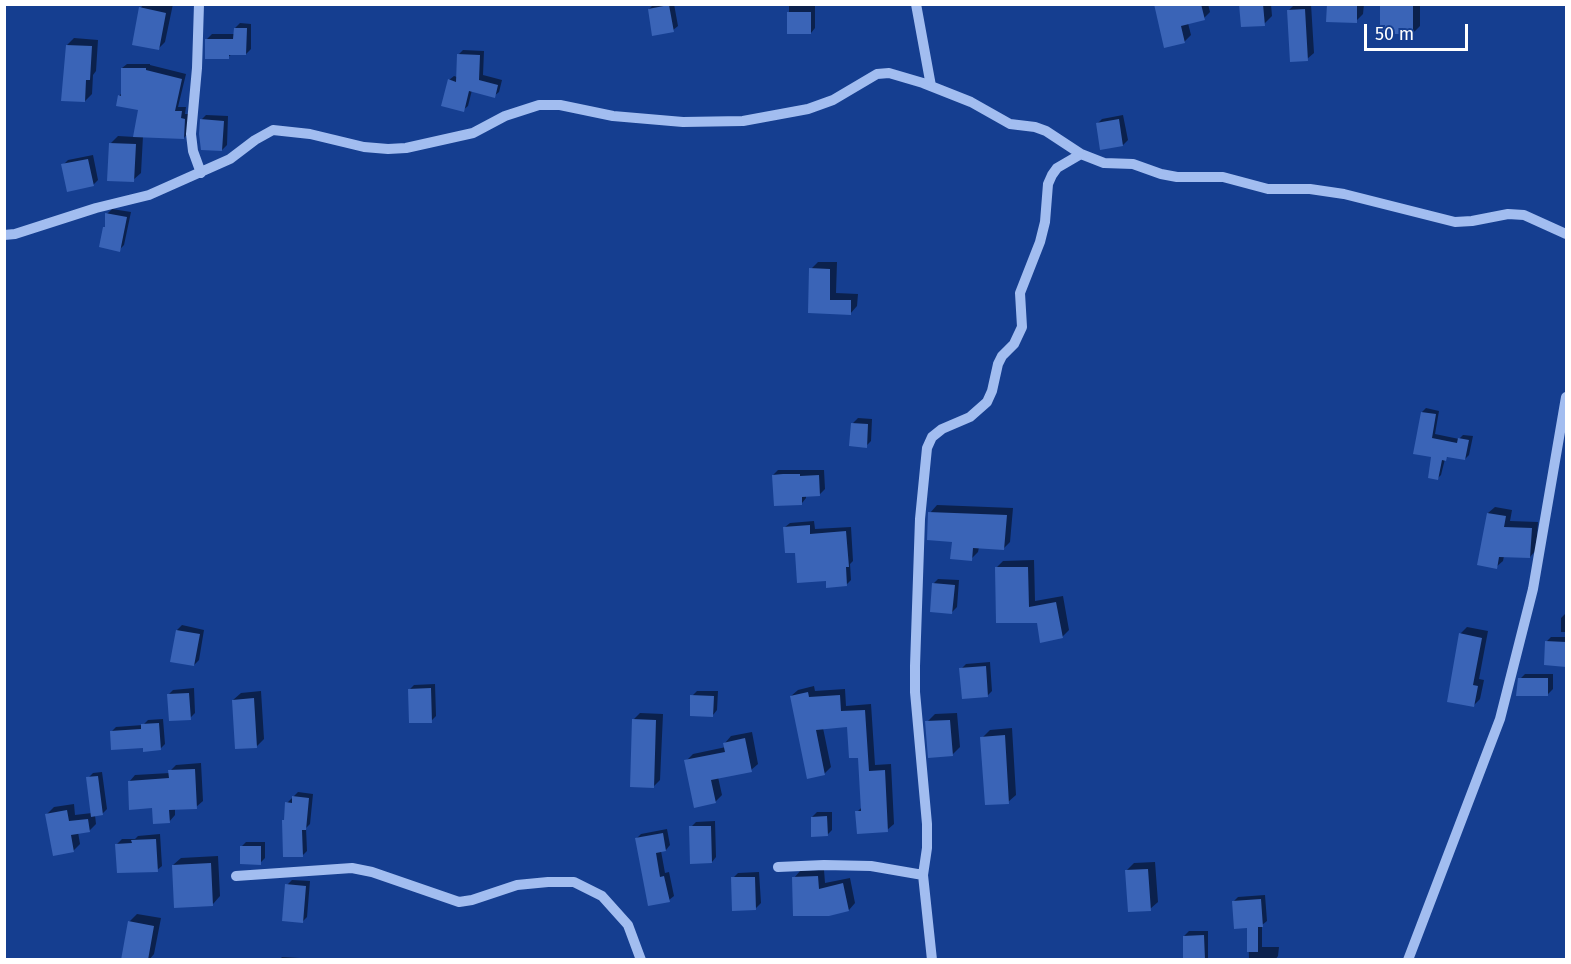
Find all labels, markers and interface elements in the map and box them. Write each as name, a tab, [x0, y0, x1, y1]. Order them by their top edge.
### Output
scale bar	[1367, 12, 1470, 50]
text: 50 m	[1375, 23, 1414, 45]

